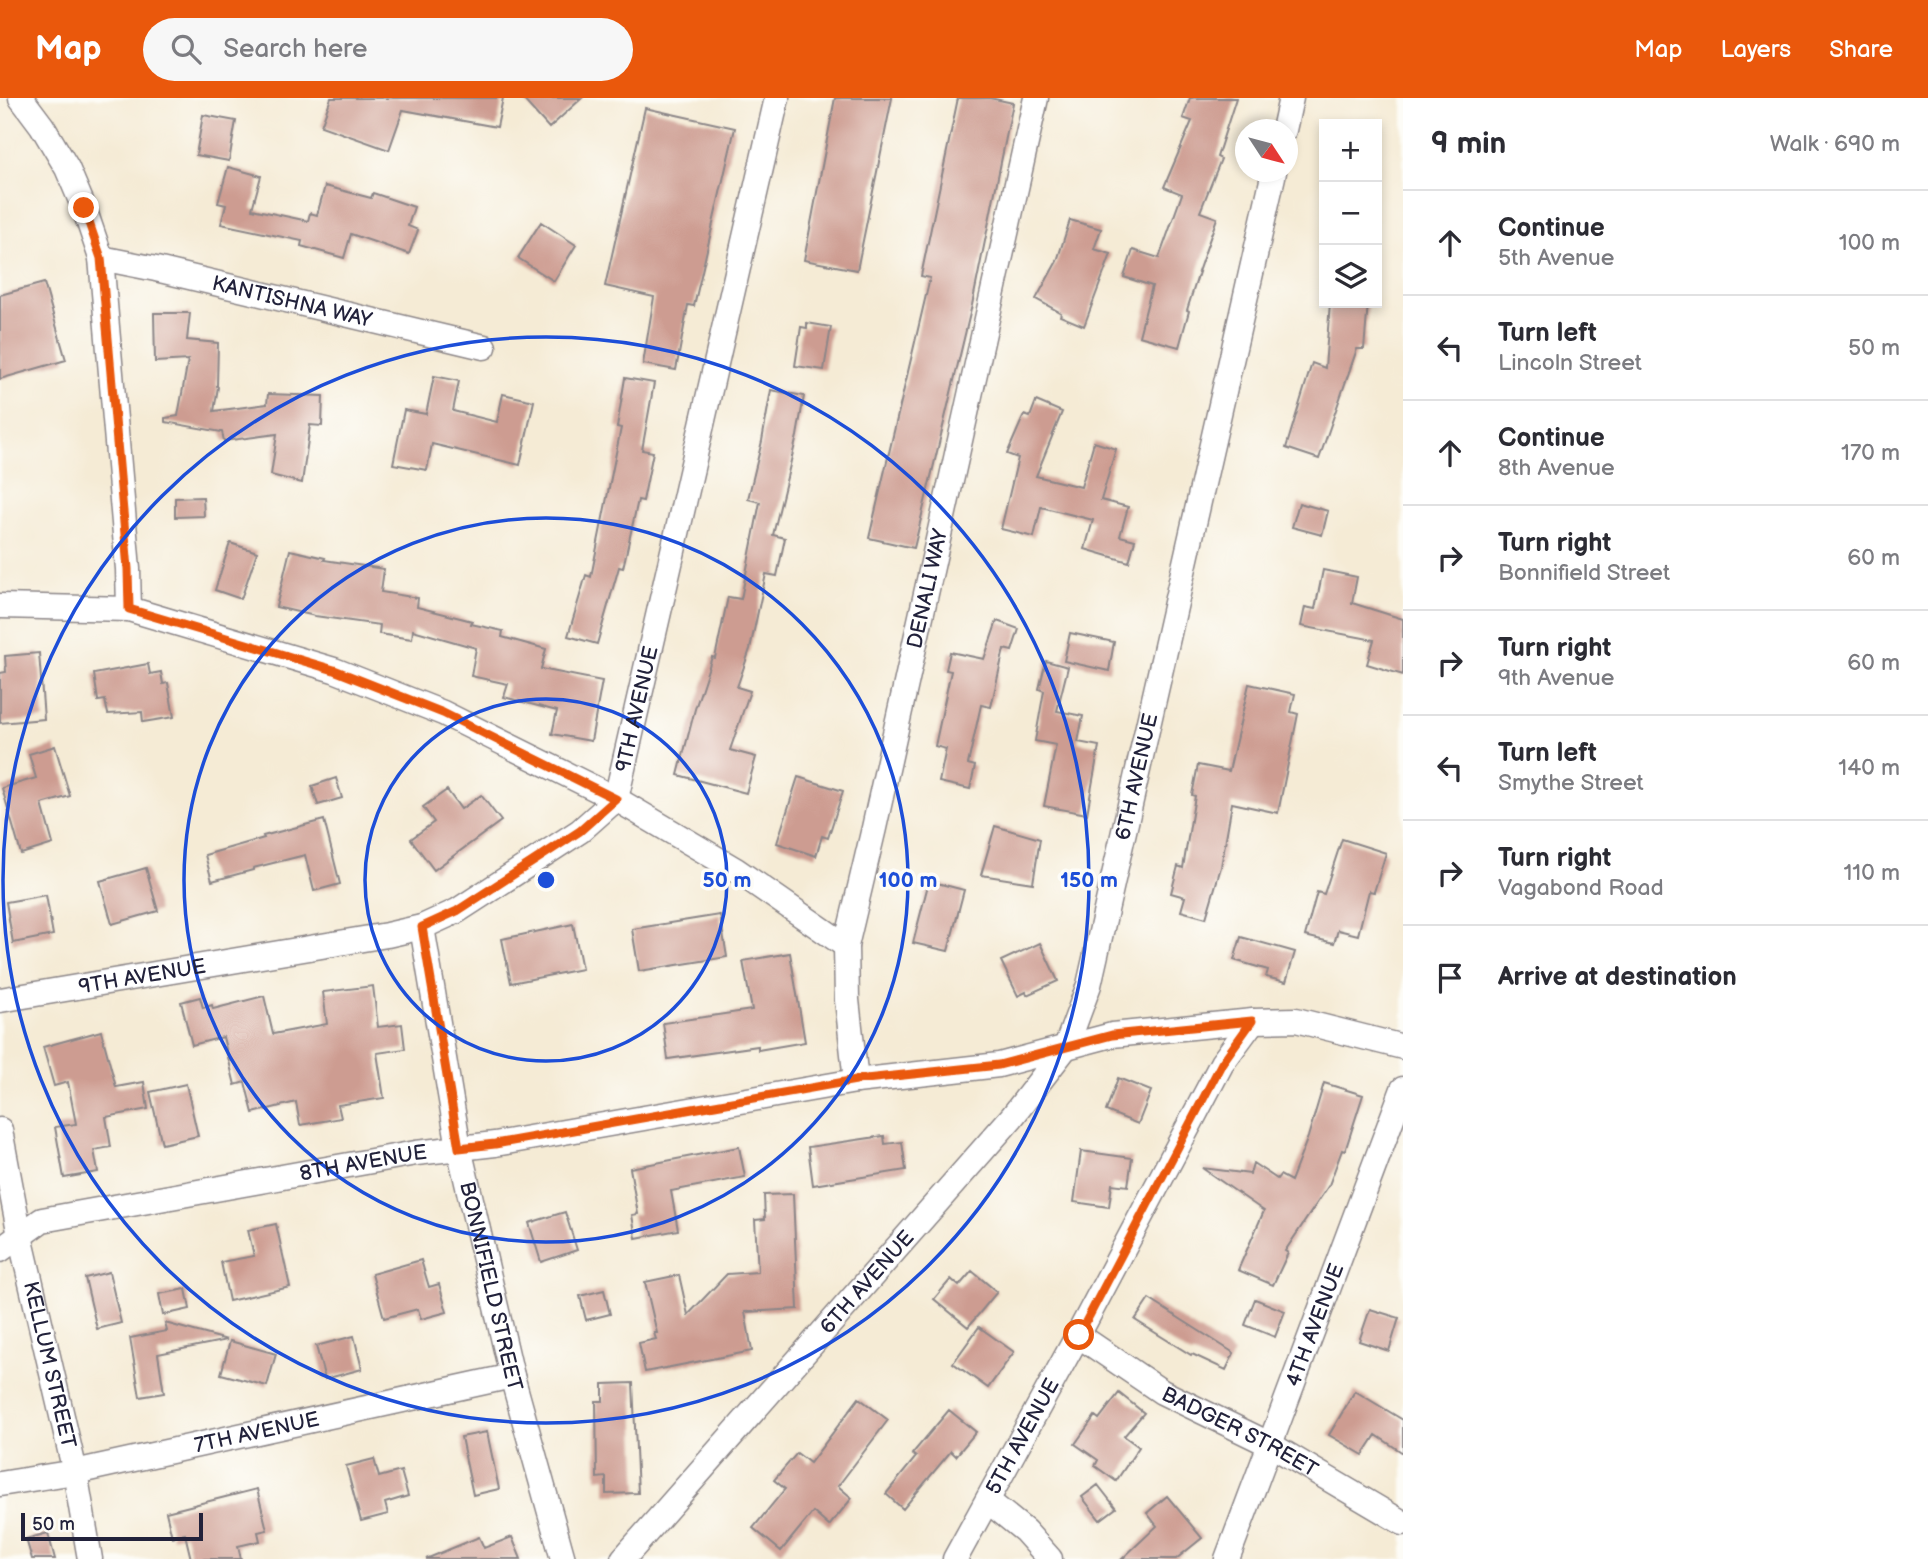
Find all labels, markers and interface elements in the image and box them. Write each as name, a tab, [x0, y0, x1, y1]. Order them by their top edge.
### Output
search box	[143, 18, 633, 81]
text: Map	[35, 29, 101, 69]
icon: search	[167, 30, 205, 68]
text: Search here	[223, 34, 367, 65]
text: Map	[1634, 35, 1682, 64]
text: Layers	[1720, 35, 1791, 64]
text: Share	[1829, 35, 1893, 64]
north arrow	[1235, 119, 1298, 182]
map controls	[1319, 119, 1382, 308]
button: +	[1319, 119, 1382, 182]
text: 9 min	[1431, 126, 1506, 162]
text: Walk · 690 m	[1770, 130, 1900, 158]
button: −	[1319, 182, 1382, 245]
route end	[68, 192, 99, 223]
text: Continue	[1498, 213, 1605, 244]
icon: ahead	[1431, 224, 1469, 262]
text: 100 m	[1839, 229, 1900, 257]
text: 5th Avenue	[1498, 244, 1614, 272]
button: layers	[1319, 245, 1382, 308]
street label: KANTISHNA WAY	[210, 271, 375, 333]
text: Turn left	[1498, 318, 1597, 349]
icon: left	[1431, 329, 1469, 367]
text: 50 m	[1848, 334, 1900, 362]
text: Lincoln Street	[1498, 349, 1642, 377]
text: Continue	[1498, 423, 1605, 454]
icon: ahead	[1431, 434, 1469, 472]
text: 170 m	[1841, 439, 1900, 467]
text: 8th Avenue	[1498, 454, 1615, 482]
street label: DENALI WAY	[902, 526, 953, 651]
text: Turn right	[1498, 528, 1611, 559]
icon: right	[1431, 539, 1469, 577]
text: 60 m	[1847, 544, 1900, 572]
text: Bonnifield Street	[1498, 559, 1670, 587]
text: Turn right	[1498, 633, 1611, 664]
street label: 9TH AVENUE	[611, 644, 664, 775]
icon: right	[1431, 644, 1469, 682]
text: 60 m	[1847, 649, 1900, 677]
text: 9th Avenue	[1498, 664, 1614, 692]
street label: 6TH AVENUE	[1110, 711, 1163, 843]
text: Turn left	[1498, 738, 1597, 769]
icon: left	[1431, 749, 1469, 787]
text: 140 m	[1838, 754, 1900, 782]
text: Smythe Street	[1498, 769, 1644, 797]
text: Turn right	[1498, 843, 1611, 874]
icon: right	[1431, 854, 1469, 892]
text: 110 m	[1843, 859, 1900, 887]
centre of rings	[534, 868, 558, 892]
text: 50 m	[703, 868, 751, 893]
text: 100 m	[879, 868, 937, 893]
text: 150 m	[1060, 868, 1118, 893]
text: Vagabond Road	[1498, 874, 1664, 902]
street label: 9TH AVENUE	[77, 954, 208, 1000]
icon: arrive	[1431, 959, 1469, 997]
text: Arrive at destination	[1498, 962, 1737, 993]
street label: 8TH AVENUE	[298, 1140, 428, 1187]
street label: BONNIFIELD STREET	[454, 1179, 528, 1394]
street label: 6TH AVENUE	[815, 1226, 919, 1339]
street label: 4TH AVENUE	[1281, 1260, 1350, 1390]
street label: KELLUM STREET	[18, 1279, 81, 1451]
route start	[1063, 1319, 1094, 1350]
street label: 5TH AVENUE	[981, 1374, 1065, 1499]
street label: BADGER STREET	[1158, 1382, 1323, 1483]
street label: 7TH AVENUE	[192, 1407, 321, 1458]
scale bar	[21, 1510, 203, 1542]
text: 50 m	[32, 1513, 75, 1536]

